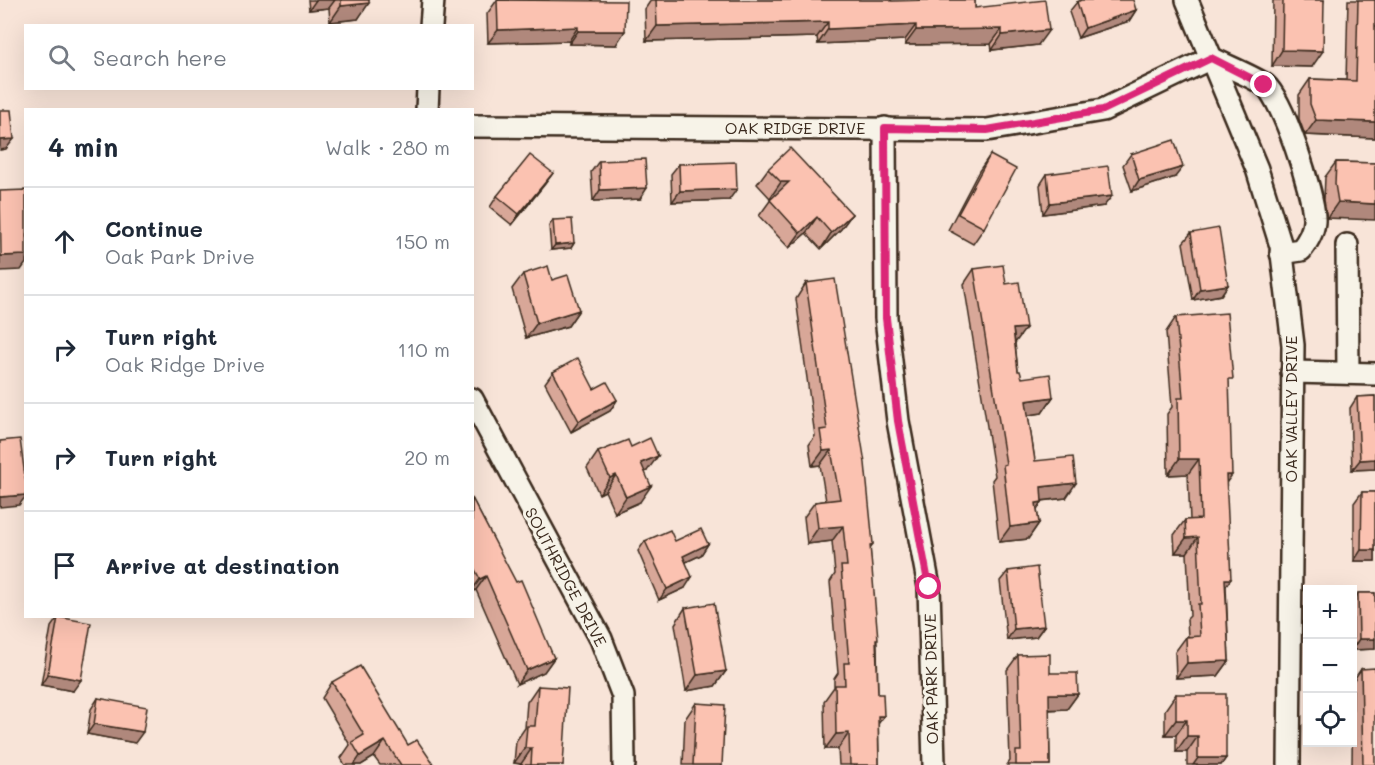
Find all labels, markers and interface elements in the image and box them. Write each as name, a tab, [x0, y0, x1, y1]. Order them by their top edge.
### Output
search box	[24, 24, 474, 90]
icon: search	[45, 41, 78, 74]
text: Search here	[93, 43, 227, 72]
route end	[1250, 71, 1276, 97]
street label: OAK RIDGE DRIVE	[725, 117, 865, 138]
text: 4 min	[48, 130, 118, 164]
text: Walk · 280 m	[325, 134, 450, 160]
text: Continue	[105, 214, 203, 243]
icon: ahead	[48, 225, 81, 258]
text: 150 m	[395, 228, 450, 254]
text: Oak Park Drive	[105, 243, 255, 269]
text: Turn right	[105, 322, 217, 351]
icon: right	[48, 333, 81, 366]
text: 110 m	[397, 336, 450, 362]
street label: OAK VALLEY DRIVE	[1280, 336, 1301, 482]
text: Oak Ridge Drive	[105, 351, 265, 377]
icon: right	[48, 441, 81, 474]
text: Turn right	[105, 443, 217, 472]
text: 20 m	[404, 444, 450, 470]
street label: SOUTHRIDGE DRIVE	[521, 503, 612, 650]
icon: arrive	[48, 549, 81, 582]
text: Arrive at destination	[105, 551, 340, 580]
route start	[915, 573, 941, 599]
map controls	[1303, 585, 1357, 747]
button: +	[1303, 585, 1357, 639]
street label: OAK PARK DRIVE	[919, 613, 942, 745]
button: −	[1303, 639, 1357, 693]
button: locate	[1303, 693, 1357, 747]

